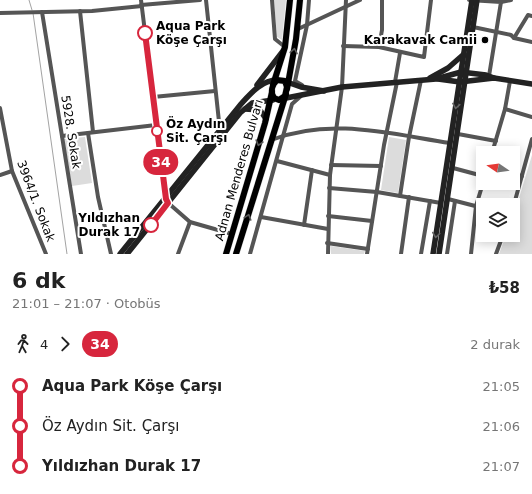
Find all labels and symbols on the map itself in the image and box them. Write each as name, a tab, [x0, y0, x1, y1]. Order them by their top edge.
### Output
place label: Aqua Park Köşe Çarşı	[156, 19, 227, 47]
marker: Aqua Park Köşe Çarşı	[137, 25, 153, 41]
place label: Karakavak Camii	[364, 33, 477, 47]
marker: Karakavak Camii	[480, 35, 490, 45]
one-way arrow	[289, 48, 298, 54]
street label: 5928. Sokak	[58, 94, 84, 170]
street label: Adnan Menderes Bulvarı	[212, 98, 266, 242]
one-way arrow	[452, 103, 461, 110]
place label: Öz Aydın Sit. Çarşı	[166, 116, 227, 145]
marker: Öz Aydın Sit. Çarşı	[151, 125, 163, 137]
one-way arrow	[255, 139, 264, 146]
north arrow	[476, 146, 520, 190]
line badge: 34	[143, 149, 179, 175]
street label: 3964/1. Sokak	[14, 158, 58, 244]
place label: Yıldızhan Durak 17	[77, 211, 140, 239]
one-way arrow	[243, 214, 251, 221]
marker: Yıldızhan Durak 17	[143, 217, 159, 233]
one-way arrow	[432, 232, 441, 238]

